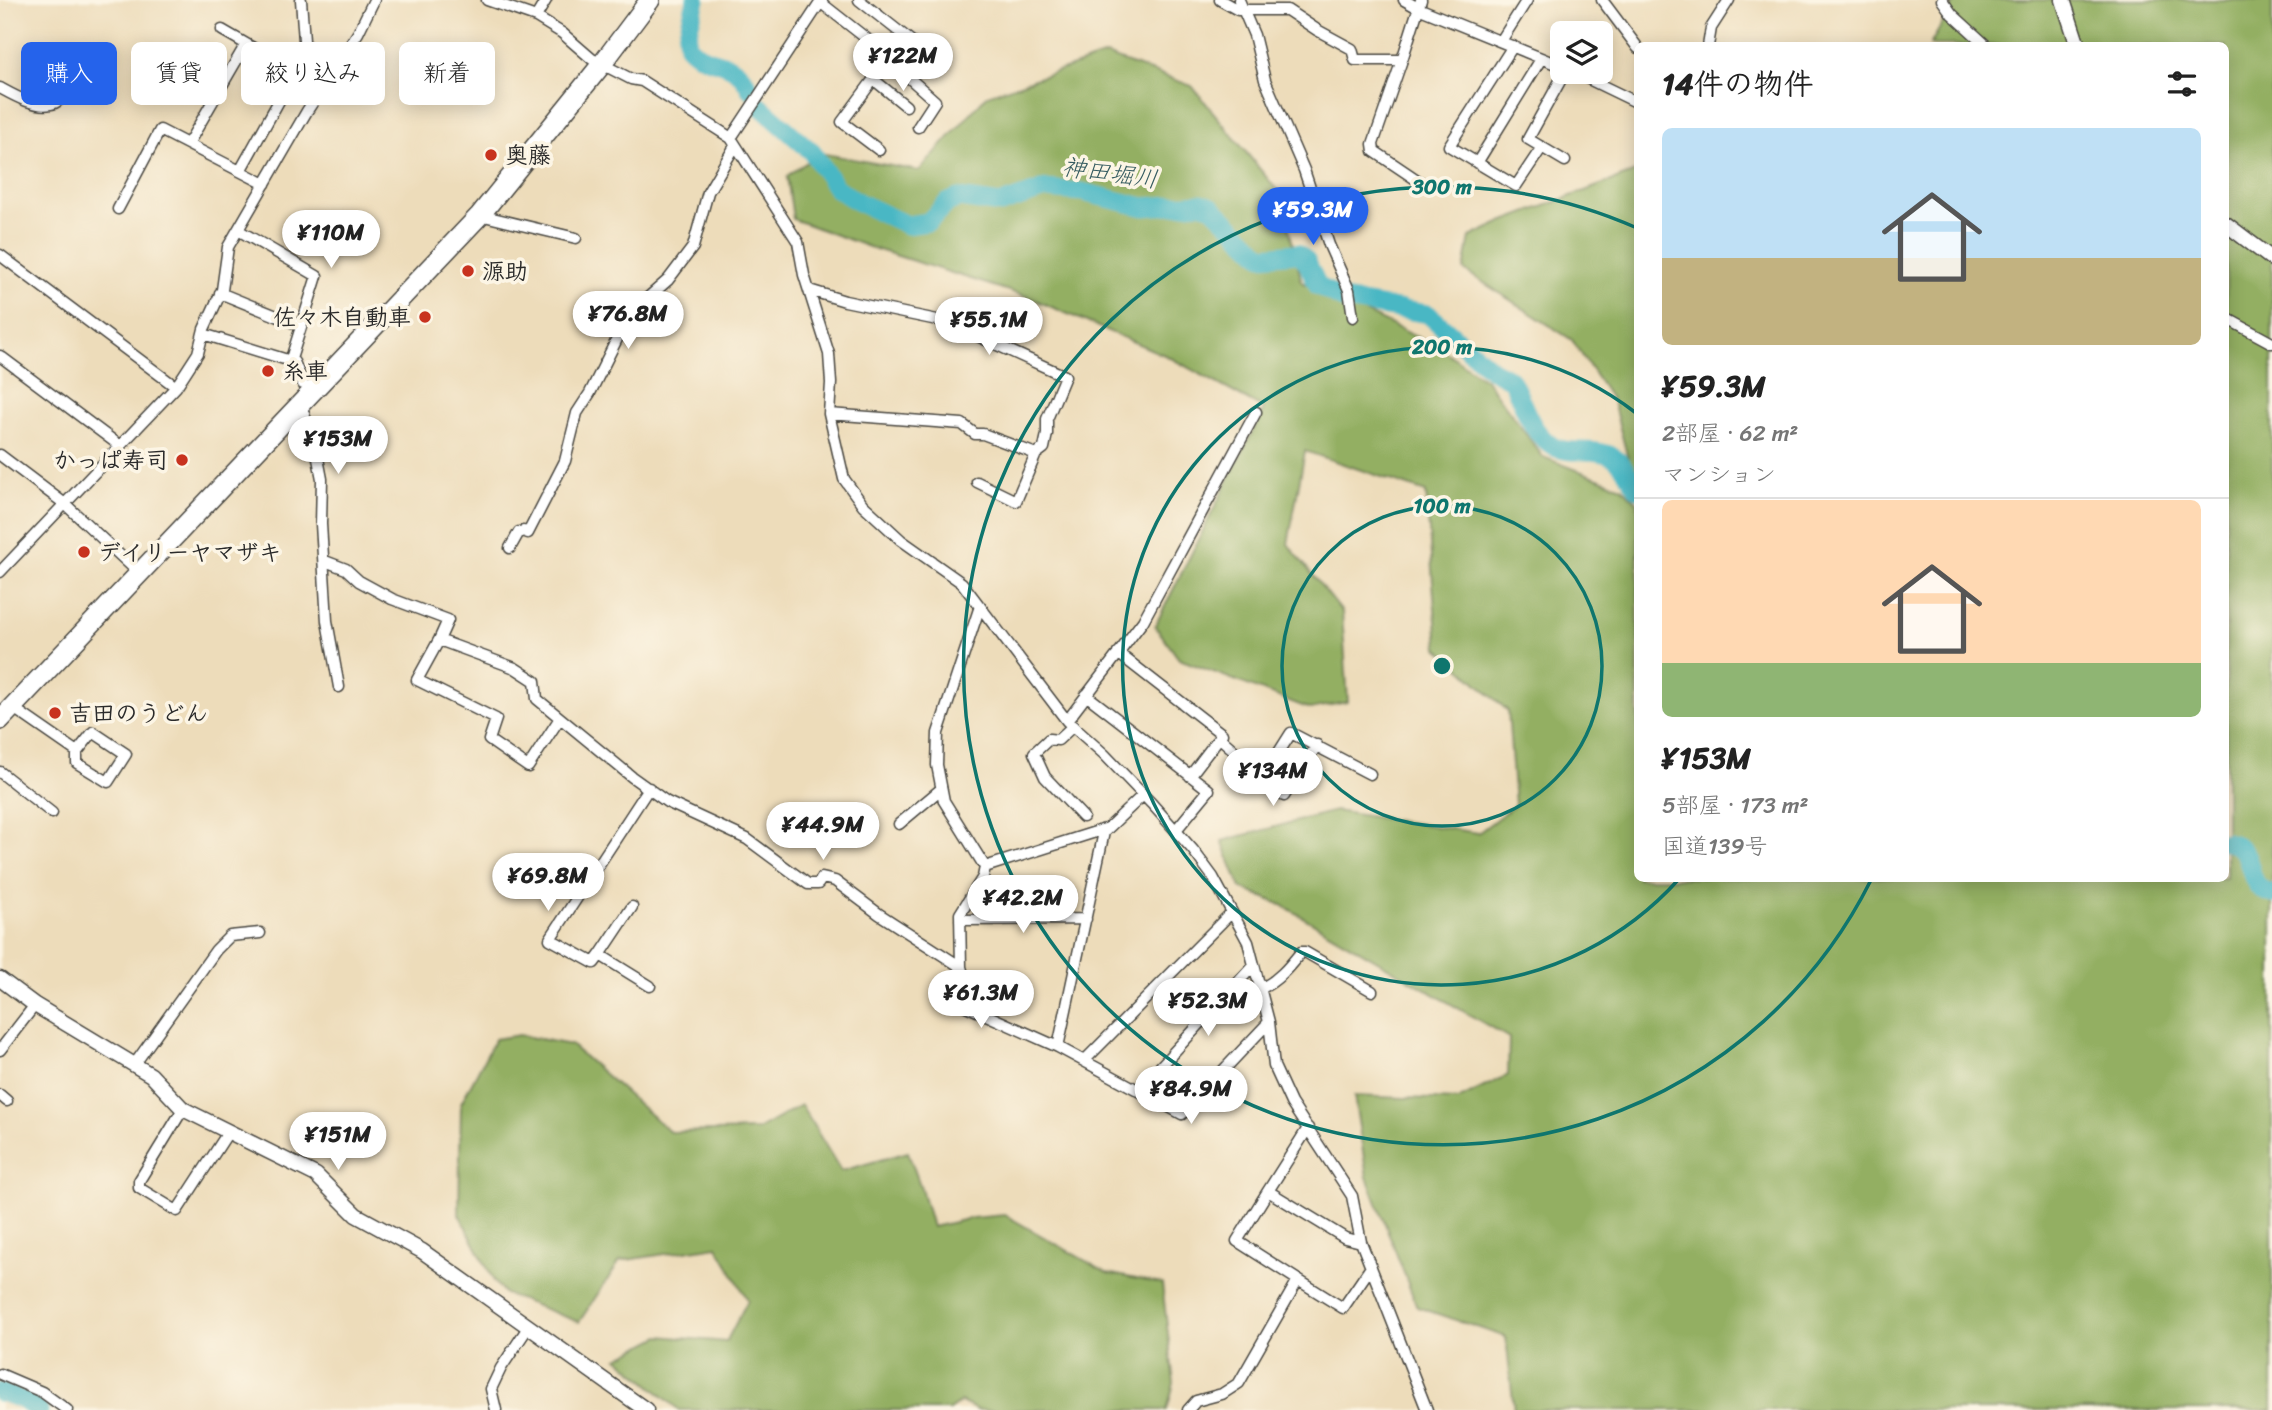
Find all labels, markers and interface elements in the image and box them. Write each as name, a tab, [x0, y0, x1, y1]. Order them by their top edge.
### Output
map controls	[1550, 21, 1613, 84]
button: layers	[1550, 21, 1613, 84]
pin: ¥122M	[854, 34, 952, 93]
text: ¥122M	[869, 35, 937, 76]
chip: 購入	[21, 42, 117, 105]
chip: 賃貸	[131, 42, 227, 105]
chip: 絞り込み	[241, 42, 385, 105]
chip: 新着	[399, 42, 495, 105]
text: 14件の物件	[1662, 57, 1814, 111]
icon: filters	[2163, 65, 2201, 103]
place label: 奥藤	[505, 135, 551, 176]
water label: 神田堀川	[1060, 146, 1160, 200]
marker: 奥藤	[483, 147, 499, 163]
text: 300 m	[1411, 168, 1473, 206]
icon: home	[1869, 174, 1995, 300]
pin: ¥59.3M	[1256, 188, 1370, 247]
text: ¥59.3M	[1273, 189, 1353, 230]
pin: ¥110M	[282, 210, 380, 270]
text: ¥110M	[298, 212, 364, 253]
place label: 源助	[482, 251, 528, 292]
marker: 源助	[460, 263, 476, 279]
pin: ¥76.8M	[571, 292, 685, 351]
text: ¥76.8M	[589, 293, 667, 334]
place label: 佐々木自動車	[273, 297, 411, 338]
pin: ¥55.1M	[932, 298, 1046, 357]
text: ¥55.1M	[951, 299, 1027, 340]
marker: 佐々木自動車	[417, 309, 433, 325]
text: 200 m	[1411, 328, 1473, 366]
place label: 糸車	[282, 351, 328, 392]
text: ¥59.3M	[1662, 359, 1765, 413]
marker: 糸車	[260, 363, 276, 379]
text: 2部屋 · 62 m²	[1662, 413, 1798, 454]
pin: ¥153M	[289, 416, 387, 476]
text: ¥153M	[304, 418, 372, 459]
place label: かっぱ寿司	[53, 440, 168, 481]
marker: かっぱ寿司	[174, 452, 190, 468]
text: マンション	[1662, 454, 1776, 495]
text: 100 m	[1413, 487, 1471, 525]
place label: デイリーヤマザキ	[98, 532, 282, 573]
marker: デイリーヤマザキ	[76, 544, 92, 560]
icon: home	[1869, 546, 1995, 672]
centre of rings	[1430, 654, 1454, 678]
place label: 吉田のうどん	[69, 693, 208, 734]
marker: 吉田のうどん	[47, 705, 63, 721]
text: ¥153M	[1662, 731, 1751, 785]
pin: ¥134M	[1224, 748, 1322, 808]
text: ¥134M	[1239, 750, 1307, 791]
text: 5部屋 · 173 m²	[1662, 785, 1809, 826]
pin: ¥44.9M	[766, 802, 880, 862]
text: ¥44.9M	[782, 804, 864, 845]
text: 国道139号	[1662, 826, 1768, 867]
pin: ¥69.8M	[491, 853, 605, 913]
text: ¥69.8M	[508, 855, 588, 896]
pin: ¥42.2M	[966, 876, 1080, 935]
text: ¥42.2M	[983, 877, 1063, 918]
pin: ¥61.3M	[924, 970, 1038, 1030]
text: ¥61.3M	[944, 972, 1018, 1013]
pin: ¥52.3M	[1151, 978, 1265, 1038]
text: ¥52.3M	[1169, 980, 1247, 1021]
pin: ¥84.9M	[1134, 1066, 1248, 1126]
text: ¥84.9M	[1151, 1068, 1231, 1109]
pin: ¥151M	[289, 1112, 387, 1172]
text: ¥151M	[305, 1114, 371, 1155]

